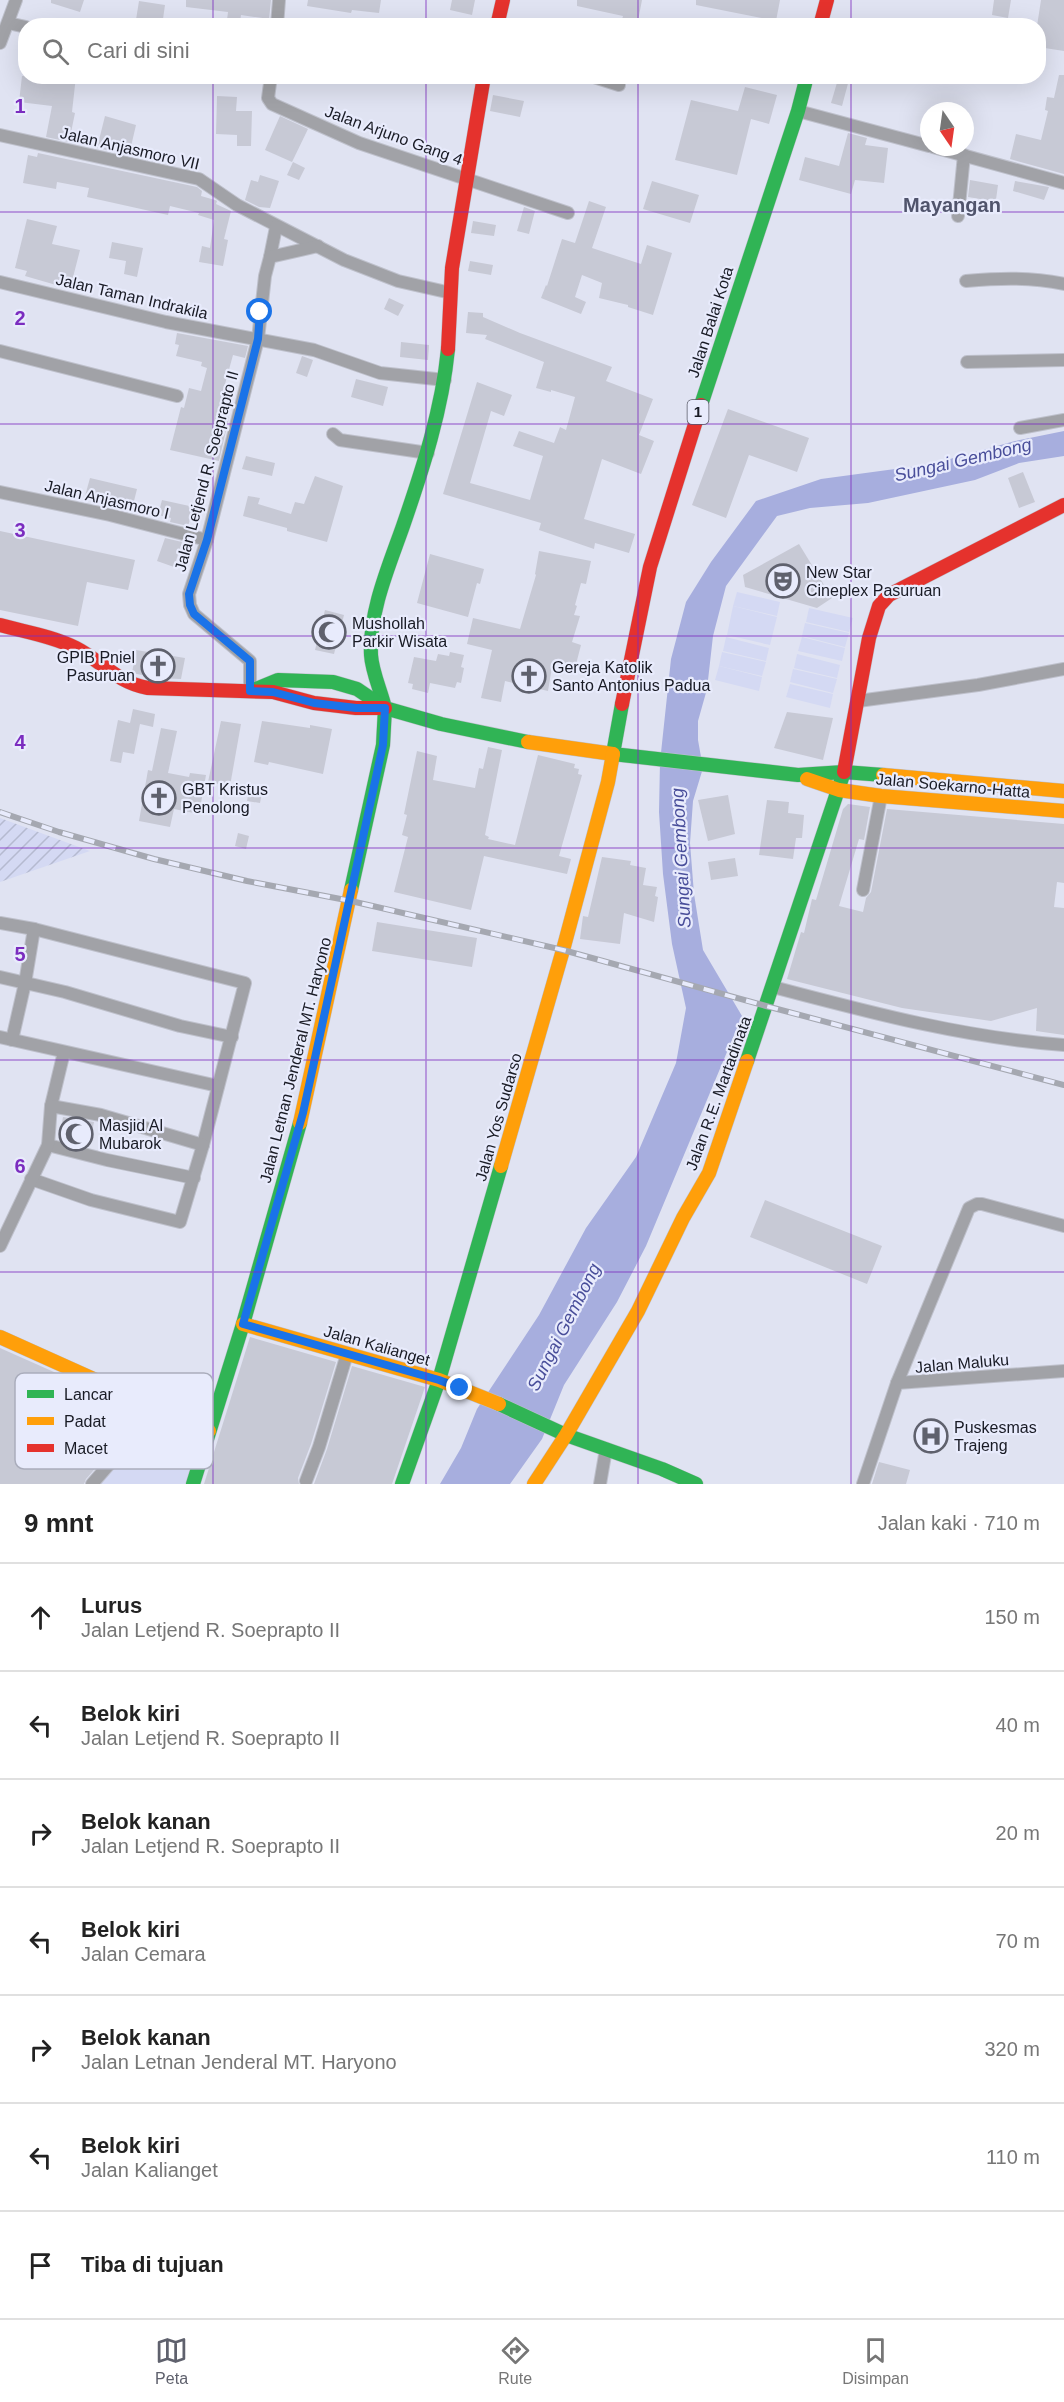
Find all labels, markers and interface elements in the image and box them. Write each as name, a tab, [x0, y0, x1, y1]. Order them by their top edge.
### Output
search box	[18, 18, 1046, 84]
icon: search	[39, 35, 72, 68]
text: Cari di sini	[87, 38, 190, 63]
text: 1	[14, 95, 26, 117]
north arrow	[920, 102, 974, 156]
street label: Jalan Arjuno Gang 4	[323, 103, 465, 168]
street label: Jalan Anjasmoro VII	[59, 124, 201, 173]
district label: Mayangan	[903, 194, 1001, 216]
street label: Jalan Balai Kota	[685, 264, 736, 380]
street label: Jalan Taman Indrakila	[54, 271, 210, 322]
route start	[246, 298, 272, 324]
text: 2	[14, 307, 26, 329]
street label: Jalan Letjend R. Soeprapto II	[171, 369, 242, 573]
road number: 1	[688, 400, 708, 424]
water label: Sungai Gembong	[892, 434, 1034, 486]
street label: Jalan Anjasmoro I	[43, 477, 171, 522]
text: 3	[14, 519, 26, 541]
theatre icon: New Star Cineplex Pasuruan	[765, 563, 801, 599]
place label: New Star Cineplex Pasuruan	[806, 564, 941, 599]
mosque icon: Mushollah Parkir Wisata	[311, 614, 347, 650]
place label: Mushollah Parkir Wisata	[352, 615, 447, 650]
church icon: GPIB Pniel Pasuruan	[140, 648, 176, 684]
place label: GPIB Pniel Pasuruan	[57, 649, 135, 684]
church icon: Gereja Katolik Santo Antonius Padua	[511, 658, 547, 694]
place label: Gereja Katolik Santo Antonius Padua	[552, 659, 710, 694]
text: 4	[14, 731, 26, 753]
street label: Jalan Soekarno-Hatta	[875, 770, 1031, 801]
church icon: GBT Kristus Penolong	[141, 780, 177, 816]
place label: GBT Kristus Penolong	[182, 781, 268, 816]
water label: Sungai Gembong	[667, 788, 695, 928]
street label: Jalan Letnan Jenderal MT. Haryono	[257, 935, 334, 1185]
text: 5	[14, 943, 26, 965]
street label: Jalan R.E. Martadinata	[683, 1014, 754, 1173]
street label: Jalan Yos Sudarso	[472, 1051, 525, 1183]
mosque icon: Masjid Al Mubarok	[58, 1116, 94, 1152]
place label: Masjid Al Mubarok	[99, 1117, 163, 1152]
text: 6	[14, 1155, 26, 1177]
water label: Sungai Gembong	[523, 1260, 605, 1394]
street label: Jalan Kalianget	[322, 1322, 432, 1369]
street label: Jalan Maluku	[914, 1351, 1010, 1376]
legend	[15, 1373, 213, 1469]
route end	[446, 1374, 472, 1400]
text: Lancar	[64, 1386, 114, 1403]
text: Padat	[64, 1413, 106, 1430]
hospital icon: Puskesmas Trajeng	[913, 1418, 949, 1454]
place label: Puskesmas Trajeng	[954, 1419, 1037, 1454]
text: Macet	[64, 1440, 108, 1457]
text: 9 mnt	[24, 1508, 93, 1538]
text: Jalan kaki · 710 m	[878, 1512, 1040, 1534]
text: Lurus	[81, 1593, 142, 1618]
icon: ahead	[24, 1601, 57, 1634]
text: 150 m	[984, 1606, 1040, 1628]
text: Jalan Letjend R. Soeprapto II	[81, 1619, 340, 1641]
text: Belok kiri	[81, 1701, 180, 1726]
icon: left	[24, 1709, 57, 1742]
text: 40 m	[996, 1714, 1040, 1736]
text: Jalan Letjend R. Soeprapto II	[81, 1727, 340, 1749]
text: Belok kanan	[81, 1809, 211, 1834]
icon: right	[24, 1817, 57, 1850]
text: 20 m	[996, 1822, 1040, 1844]
text: Jalan Letjend R. Soeprapto II	[81, 1835, 340, 1857]
text: Belok kiri	[81, 1917, 180, 1942]
icon: left	[24, 1925, 57, 1958]
text: 70 m	[996, 1930, 1040, 1952]
text: Jalan Cemara	[81, 1943, 206, 1965]
text: Belok kanan	[81, 2025, 211, 2050]
icon: right	[24, 2033, 57, 2066]
text: 320 m	[984, 2038, 1040, 2060]
text: Jalan Letnan Jenderal MT. Haryono	[81, 2051, 397, 2073]
text: Belok kiri	[81, 2133, 180, 2158]
icon: left	[24, 2141, 57, 2174]
text: 110 m	[986, 2146, 1040, 2168]
text: Jalan Kalianget	[81, 2159, 218, 2181]
icon: arrive	[24, 2249, 57, 2282]
text: Tiba di tujuan	[81, 2252, 224, 2277]
tab: Peta	[155, 2334, 188, 2388]
tab: Rute	[498, 2334, 532, 2388]
tab: Disimpan	[842, 2334, 909, 2388]

